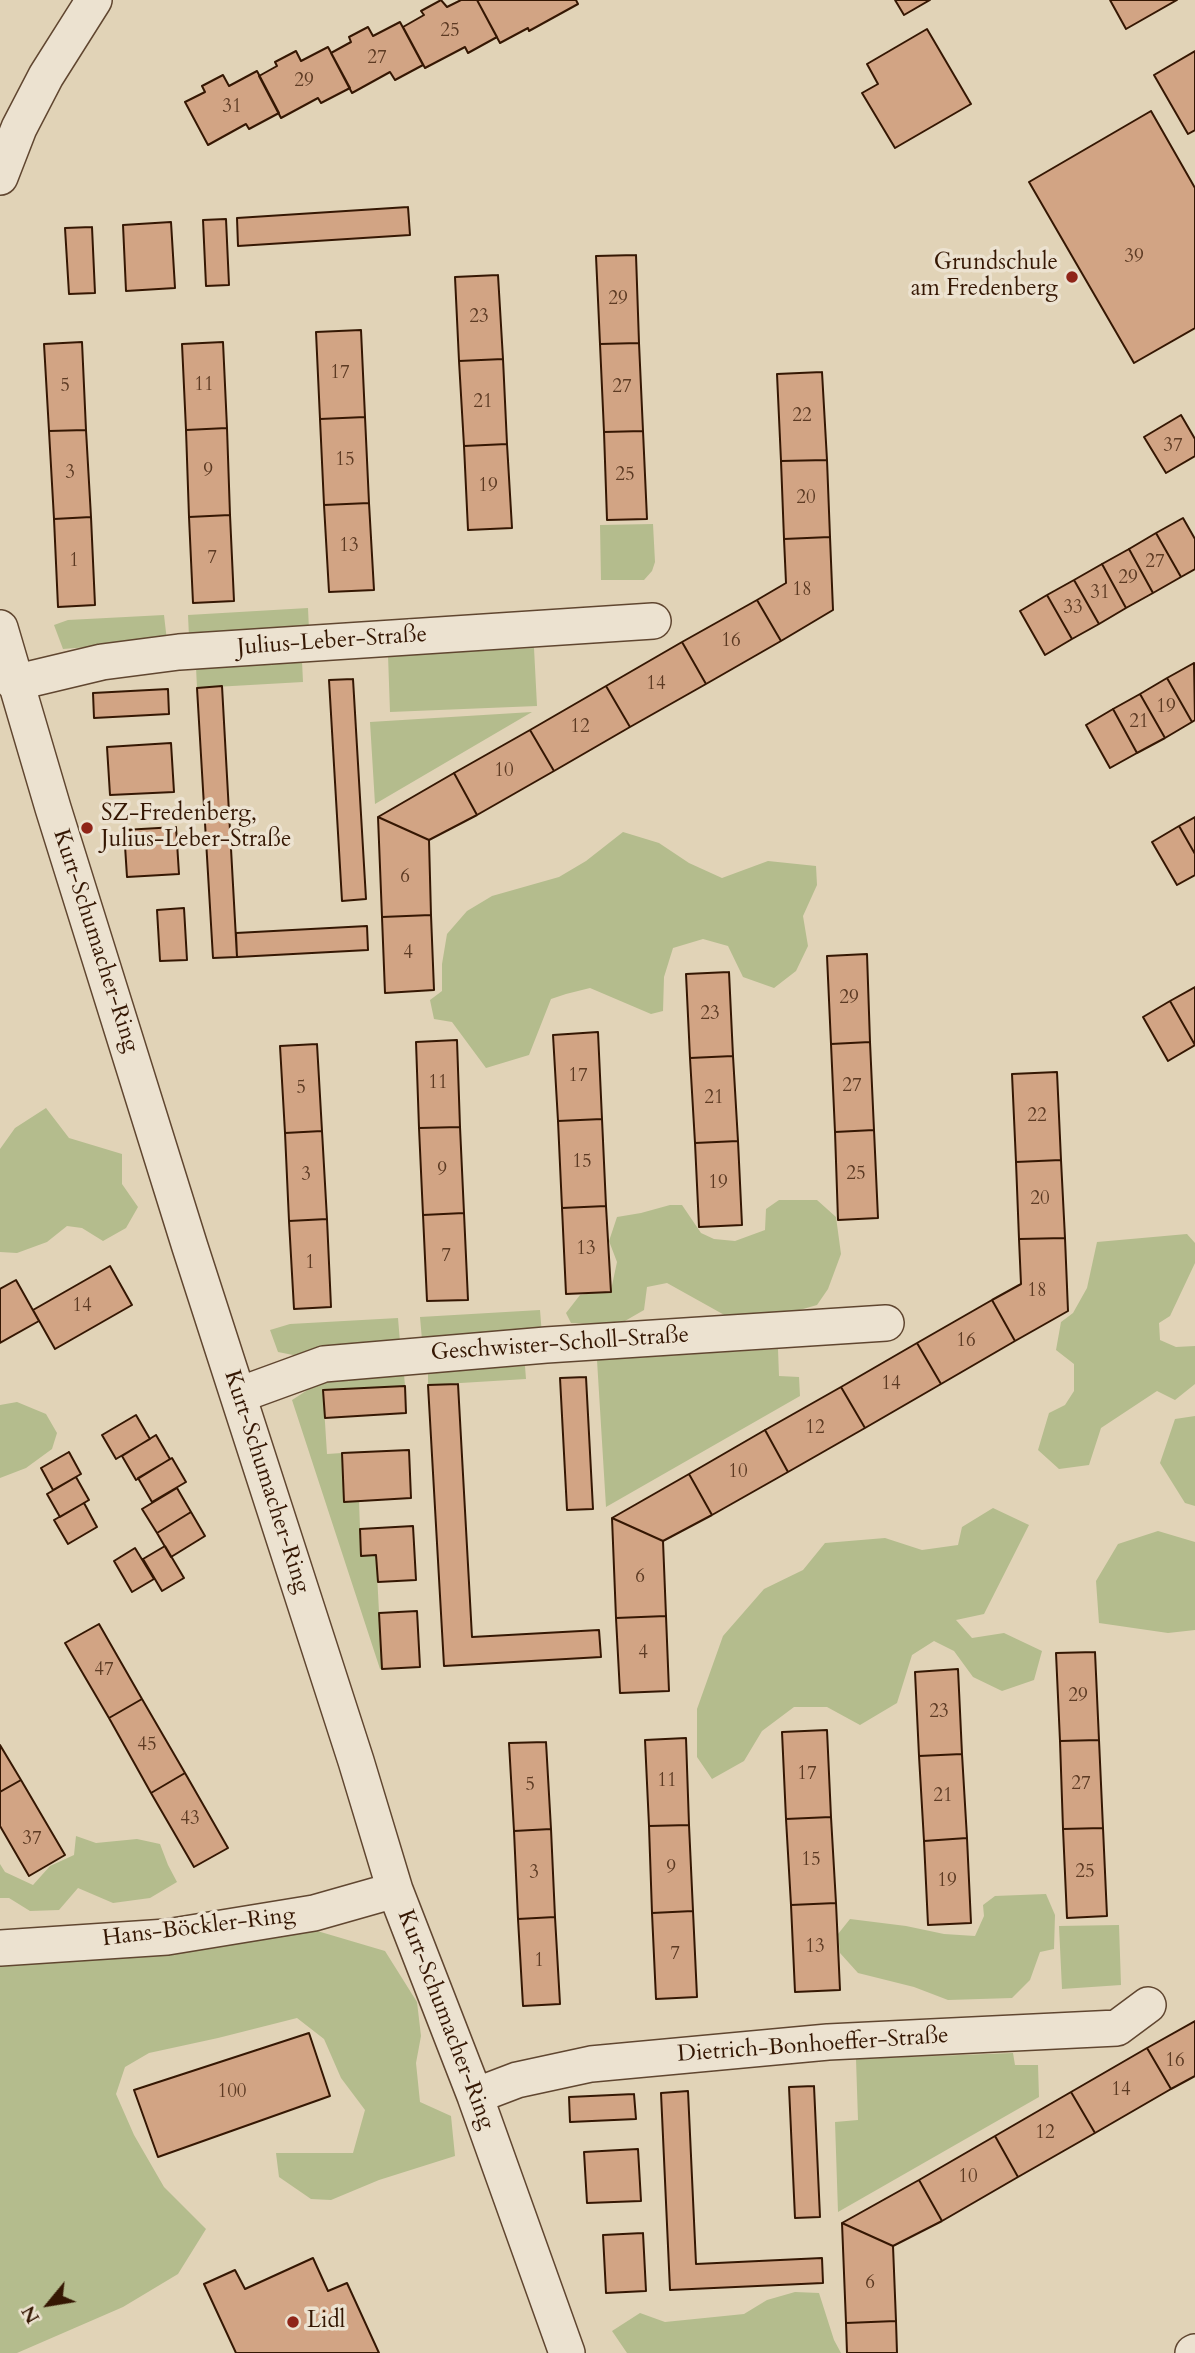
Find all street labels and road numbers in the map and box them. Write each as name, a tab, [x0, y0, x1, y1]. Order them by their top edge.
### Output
street label: Julius-Leber-Straße	[236, 622, 428, 662]
street label: Kurt-Schumacher-Ring	[46, 826, 144, 1056]
street label: Geschwister-Scholl-Straße	[430, 1322, 690, 1368]
street label: Kurt-Schumacher-Ring	[217, 1367, 315, 1597]
street label: Hans-Böckler-Ring	[101, 1902, 297, 1954]
street label: Kurt-Schumacher-Ring	[390, 1906, 500, 2134]
street label: Dietrich-Bonhoeffer-Straße	[676, 2023, 950, 2069]

